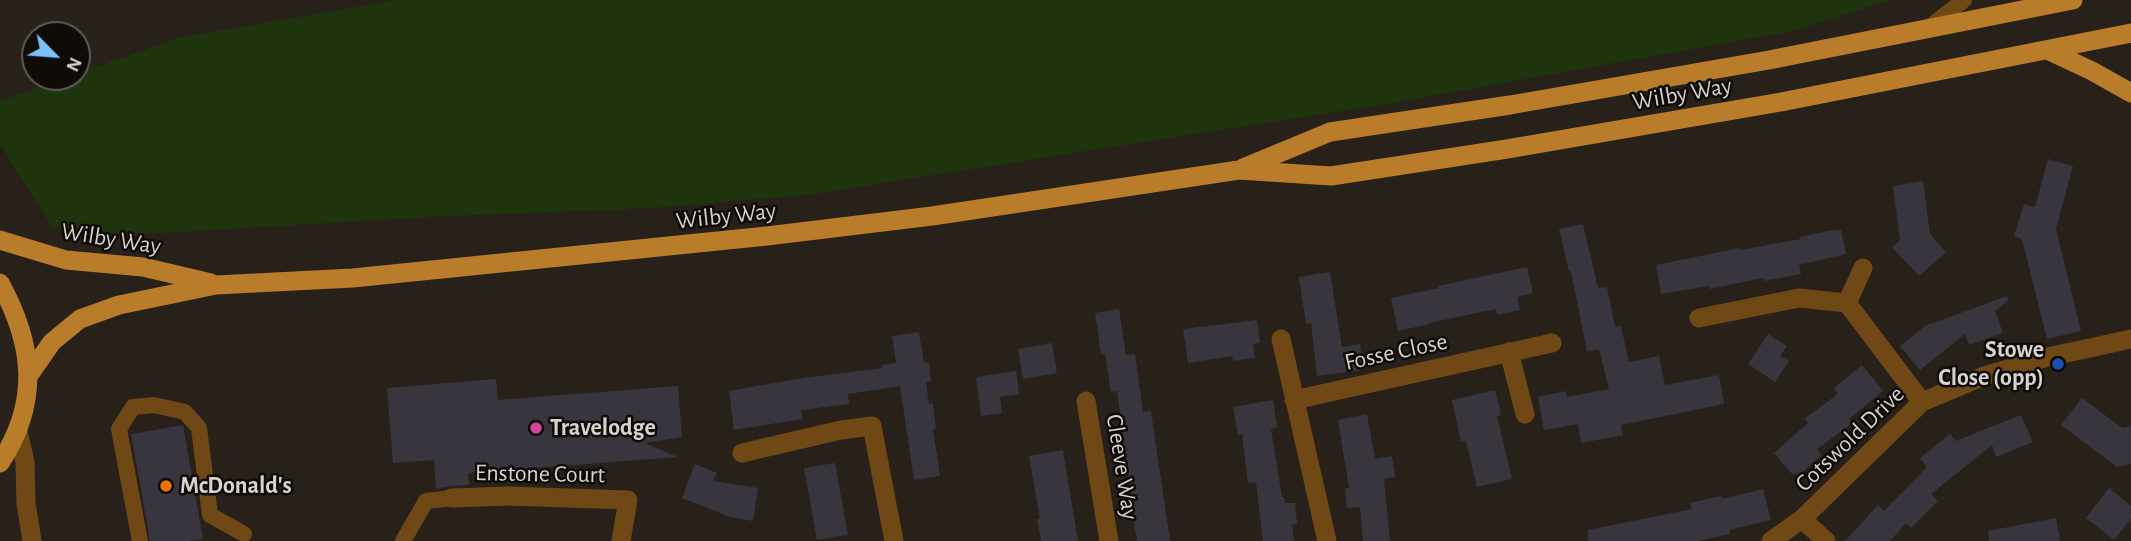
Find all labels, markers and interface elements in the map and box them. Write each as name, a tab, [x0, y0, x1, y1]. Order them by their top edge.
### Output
north arrow	[21, 21, 91, 91]
text: N	[62, 54, 85, 74]
street label: Wilby Way	[1630, 71, 1734, 117]
street label: Wilby Way	[675, 196, 777, 236]
street label: Wilby Way	[59, 217, 163, 261]
street label: Fosse Close	[1342, 327, 1450, 377]
place label: Stowe Close (opp)	[1938, 336, 2044, 392]
marker: Stowe Close (opp)	[2050, 356, 2066, 372]
street label: Cotswold Drive	[1790, 380, 1910, 498]
street label: Cleeve Way	[1099, 412, 1145, 522]
place label: Travelodge	[550, 414, 656, 442]
marker: Travelodge	[528, 420, 544, 436]
street label: Enstone Court	[475, 458, 605, 490]
place label: McDonald's	[180, 472, 292, 500]
marker: McDonald's	[158, 478, 174, 494]

